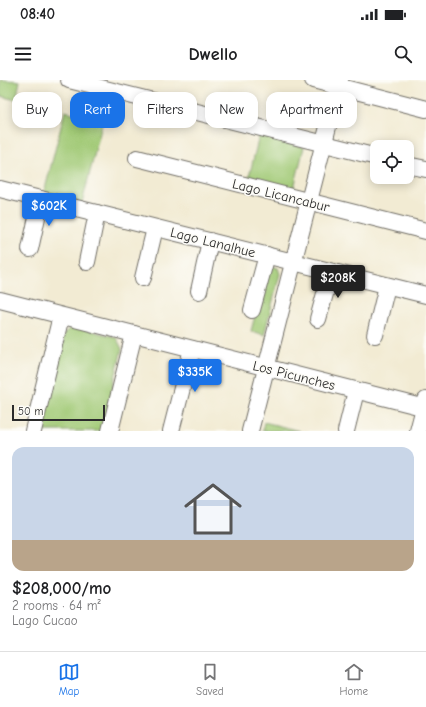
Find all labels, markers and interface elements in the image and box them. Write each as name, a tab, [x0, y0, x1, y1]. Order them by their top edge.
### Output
text: 08:40	[20, 5, 55, 23]
icon: menu	[12, 43, 34, 65]
icon: search	[392, 43, 414, 65]
text: Dwello	[188, 44, 238, 65]
chip: Buy	[12, 92, 62, 128]
chip: Rent	[70, 92, 125, 128]
chip: Filters	[133, 92, 197, 128]
chip: New	[205, 92, 258, 128]
chip: Apartment	[266, 92, 357, 128]
map controls	[370, 140, 414, 184]
button: locate	[370, 140, 414, 184]
street label: Lago Licancabur	[231, 175, 332, 216]
pin: $602K	[21, 193, 77, 227]
text: $602K	[31, 198, 67, 213]
street label: Lago Lanalhue	[169, 224, 257, 261]
pin: $208K	[310, 265, 366, 299]
text: $208K	[320, 270, 356, 285]
street label: Los Picunches	[251, 357, 337, 394]
pin: $335K	[167, 359, 223, 393]
text: $335K	[178, 364, 212, 379]
scale bar	[12, 403, 105, 422]
text: 50 m	[18, 405, 43, 418]
icon: home	[177, 473, 249, 545]
text: $208,000/mo	[12, 579, 111, 598]
text: 2 rooms · 64 m²	[12, 598, 101, 613]
text: Lago Cucao	[12, 613, 78, 628]
tab: Map	[58, 661, 80, 698]
tab: Saved	[196, 661, 224, 698]
tab: Home	[340, 661, 368, 698]

